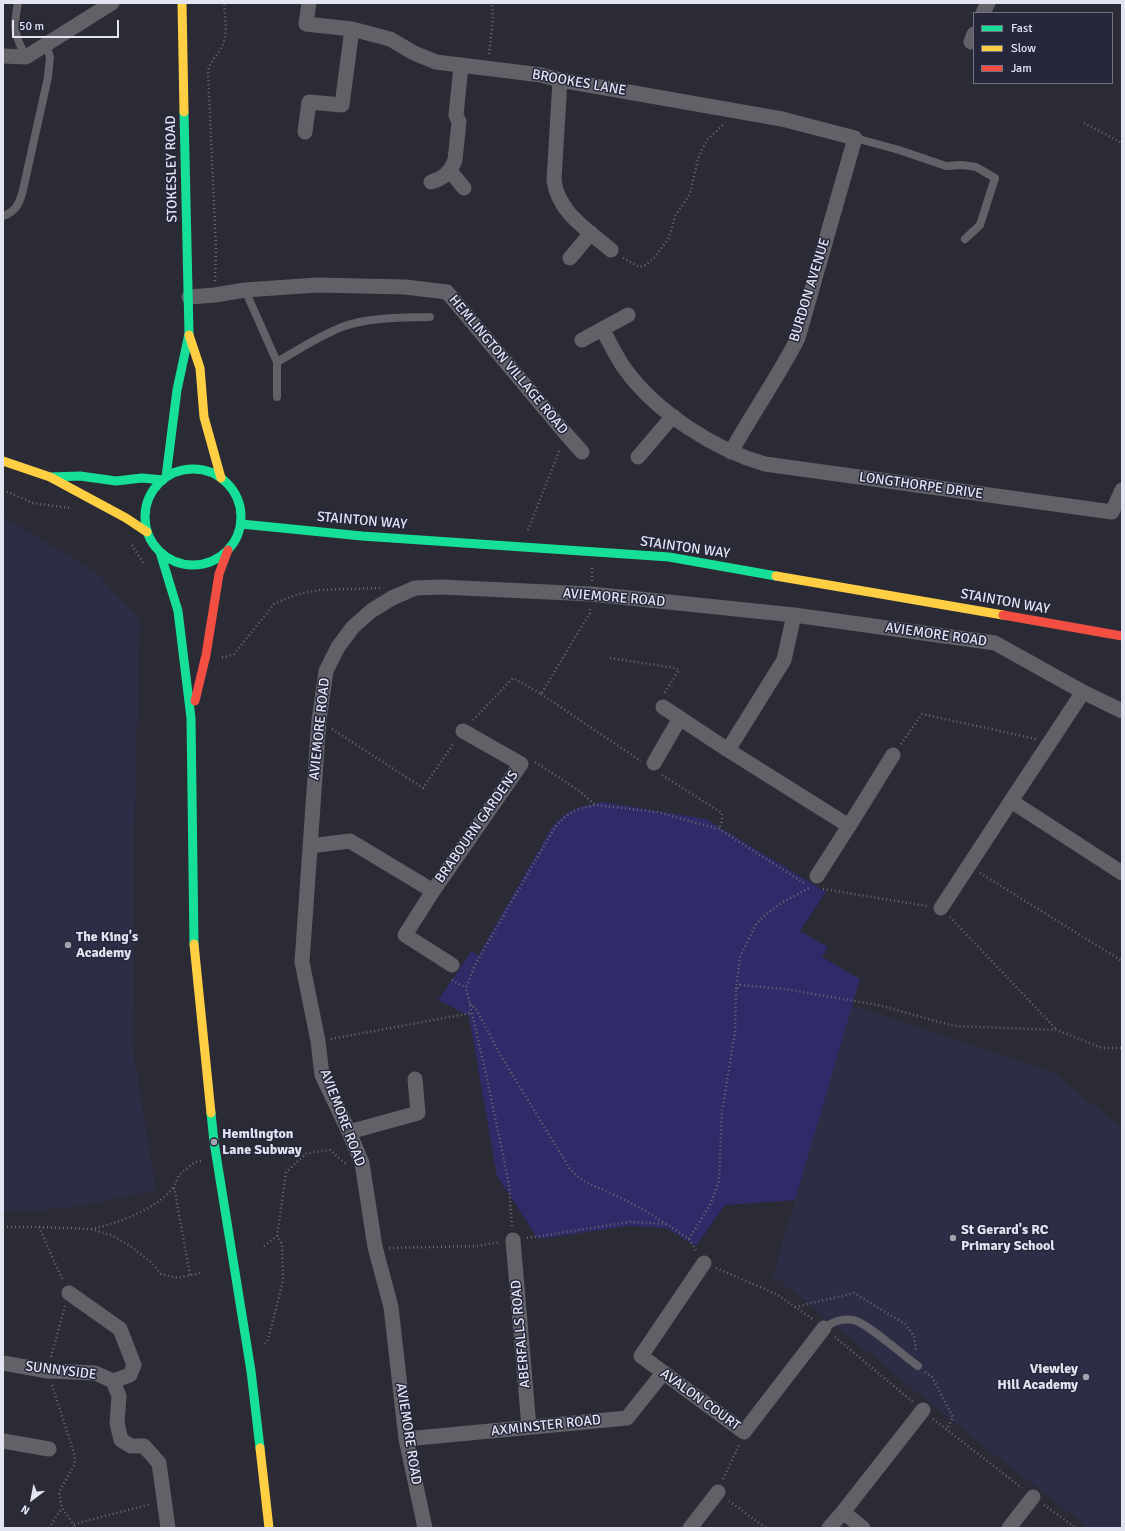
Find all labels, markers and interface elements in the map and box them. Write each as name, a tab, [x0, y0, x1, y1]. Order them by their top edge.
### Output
scale bar	[14, 12, 121, 38]
legend	[973, 12, 1113, 84]
text: 50 m	[19, 19, 44, 34]
text: Fast	[1011, 21, 1032, 36]
text: Slow	[1011, 41, 1036, 56]
text: Jam	[1011, 61, 1032, 76]
street label: BROOKES LANE	[531, 66, 627, 100]
street label: STOKESLEY ROAD	[163, 115, 181, 223]
street label: BURDON AVENUE	[786, 236, 834, 344]
street label: HEMLINGTON VILLAGE ROAD	[445, 292, 571, 438]
street label: LONGTHORPE DRIVE	[858, 469, 984, 503]
street label: STAINTON WAY	[316, 509, 408, 533]
street label: STAINTON WAY	[639, 533, 731, 563]
street label: AVIEMORE ROAD	[562, 585, 666, 611]
street label: STAINTON WAY	[959, 586, 1051, 618]
street label: AVIEMORE ROAD	[884, 620, 988, 650]
street label: AVIEMORE ROAD	[306, 677, 334, 781]
street label: BRABOURN GARDENS	[432, 767, 522, 887]
place label: The King's Academy	[76, 929, 138, 962]
marker: The King's Academy	[63, 940, 73, 950]
street label: AVIEMORE ROAD	[316, 1067, 368, 1169]
place label: Hemlington Lane Subway	[222, 1126, 302, 1158]
marker: Hemlington Lane Subway	[209, 1137, 219, 1147]
place label: St Gerard's RC Primary School	[961, 1222, 1055, 1254]
marker: St Gerard's RC Primary School	[948, 1233, 958, 1243]
street label: ABERFALLS ROAD	[508, 1279, 534, 1389]
street label: SUNNYSIDE	[24, 1358, 98, 1384]
place label: Viewley Hill Academy	[997, 1361, 1078, 1394]
street label: AVALON COURT	[657, 1365, 743, 1435]
marker: Viewley Hill Academy	[1081, 1372, 1091, 1382]
street label: AVIEMORE ROAD	[392, 1382, 424, 1486]
street label: AXMINSTER ROAD	[490, 1412, 602, 1440]
north arrow	[12, 1479, 52, 1519]
text: N	[19, 1502, 32, 1517]

